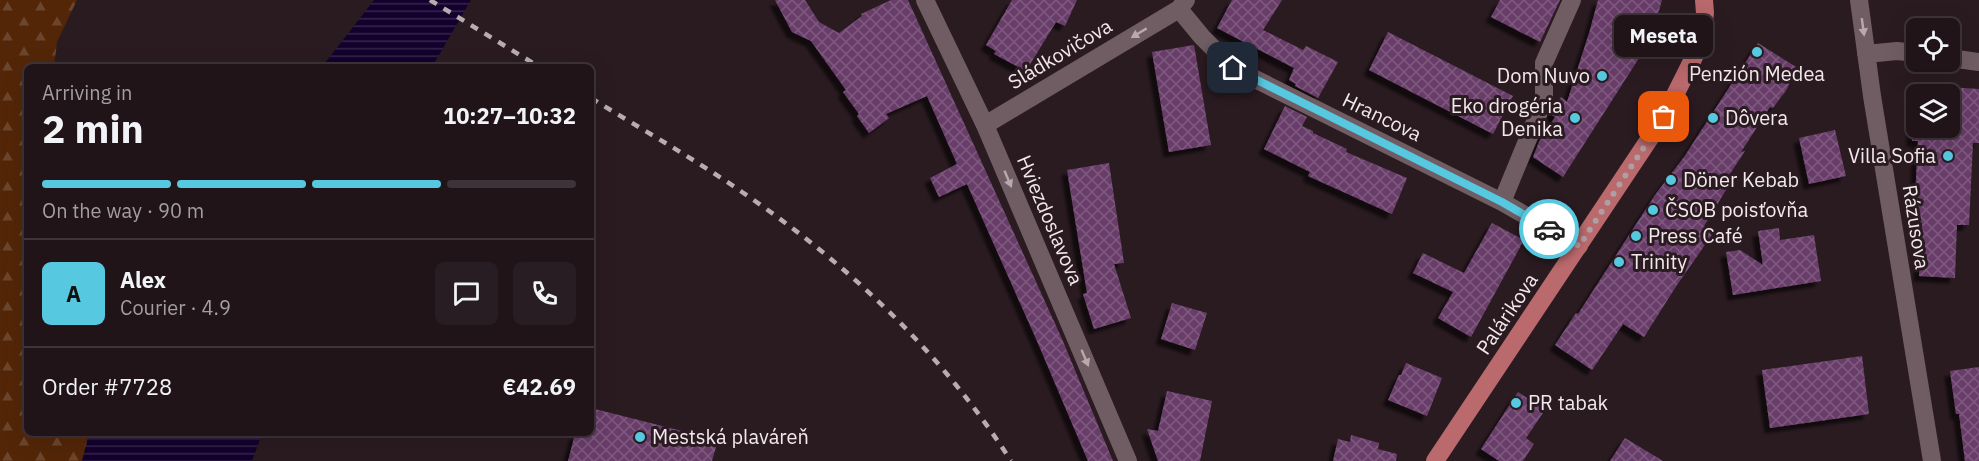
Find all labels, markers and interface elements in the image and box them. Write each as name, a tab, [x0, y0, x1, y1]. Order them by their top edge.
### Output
street label: Sládkovičova	[1003, 12, 1117, 95]
callout: Meseta	[1614, 15, 1714, 57]
one-way arrow	[1858, 18, 1867, 37]
map controls	[1906, 18, 1960, 138]
button: locate	[1906, 18, 1960, 72]
text: Meseta	[1630, 22, 1697, 49]
one-way arrow	[1131, 28, 1147, 39]
pin	[1207, 42, 1258, 93]
marker: Penzión Medea	[1750, 45, 1764, 59]
icon: home	[1216, 51, 1249, 84]
place label: Penzión Medea	[1689, 60, 1825, 87]
place label: Dom Nuvo	[1497, 62, 1590, 89]
marker: Dom Nuvo	[1595, 69, 1609, 83]
text: Arriving in	[42, 79, 132, 106]
button: layers	[1906, 84, 1960, 138]
street label: Hrancova	[1338, 86, 1427, 147]
pin	[1638, 91, 1689, 142]
place label: Eko drogéria Denika	[1451, 92, 1563, 142]
icon: bag	[1647, 100, 1680, 133]
text: 10:27–10:32	[443, 101, 576, 130]
text: 2 min	[42, 103, 144, 154]
place label: Dôvera	[1725, 104, 1788, 131]
marker: Eko drogéria Denika	[1568, 111, 1582, 125]
marker: Dôvera	[1706, 111, 1720, 125]
place label: Villa Sofia	[1848, 142, 1936, 169]
marker: Villa Sofia	[1941, 149, 1955, 163]
street label: Hviezdoslavova	[1011, 151, 1090, 289]
place label: Döner Kebab	[1683, 166, 1799, 193]
one-way arrow	[1003, 170, 1013, 188]
marker: Döner Kebab	[1664, 173, 1678, 187]
street label: Rázusova	[1897, 183, 1937, 271]
place label: ČSOB poisťovňa	[1665, 196, 1809, 223]
text: On the way · 90 m	[42, 197, 204, 224]
courier	[1519, 199, 1579, 259]
marker: ČSOB poisťovňa	[1646, 203, 1660, 217]
icon: car	[1533, 213, 1566, 246]
place label: Press Café	[1648, 222, 1743, 249]
marker: Press Café	[1629, 229, 1643, 243]
place label: Trinity	[1631, 248, 1687, 275]
marker: Trinity	[1612, 255, 1626, 269]
button: chat	[435, 262, 498, 325]
button: phone	[513, 262, 576, 325]
text: Alex	[120, 265, 166, 294]
street label: Palárikova	[1469, 268, 1544, 360]
text: A	[66, 279, 81, 308]
text: Courier · 4.9	[120, 294, 231, 321]
one-way arrow	[1081, 349, 1090, 367]
text: Order #7728	[42, 372, 172, 401]
text: €42.69	[503, 372, 576, 401]
place label: PR tabak	[1528, 389, 1609, 416]
marker: PR tabak	[1509, 396, 1523, 410]
place label: Mestská plaváreň	[652, 423, 809, 450]
marker: Mestská plaváreň	[633, 430, 647, 444]

